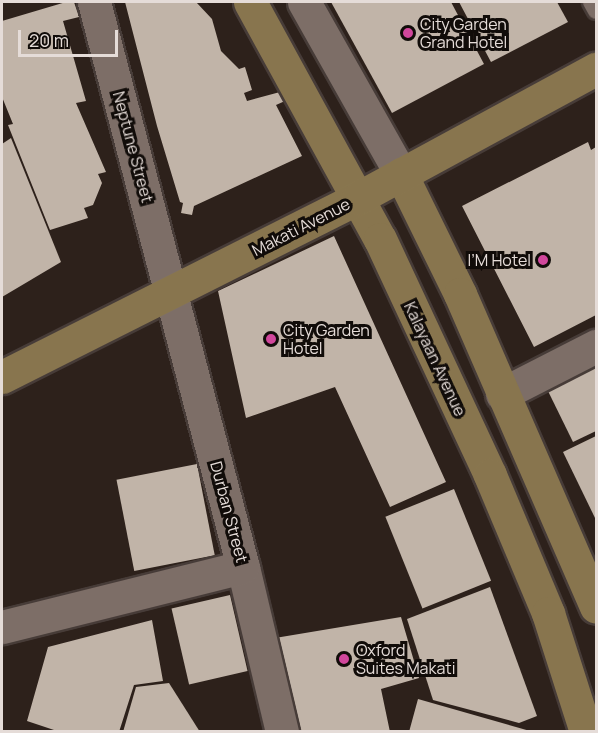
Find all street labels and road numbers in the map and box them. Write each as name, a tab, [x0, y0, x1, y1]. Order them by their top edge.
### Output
street label: Neptune Street	[109, 89, 157, 205]
street label: Makati Avenue	[249, 194, 353, 260]
street label: Kalayaan Avenue	[400, 299, 470, 419]
street label: Durban Street	[206, 459, 252, 565]

